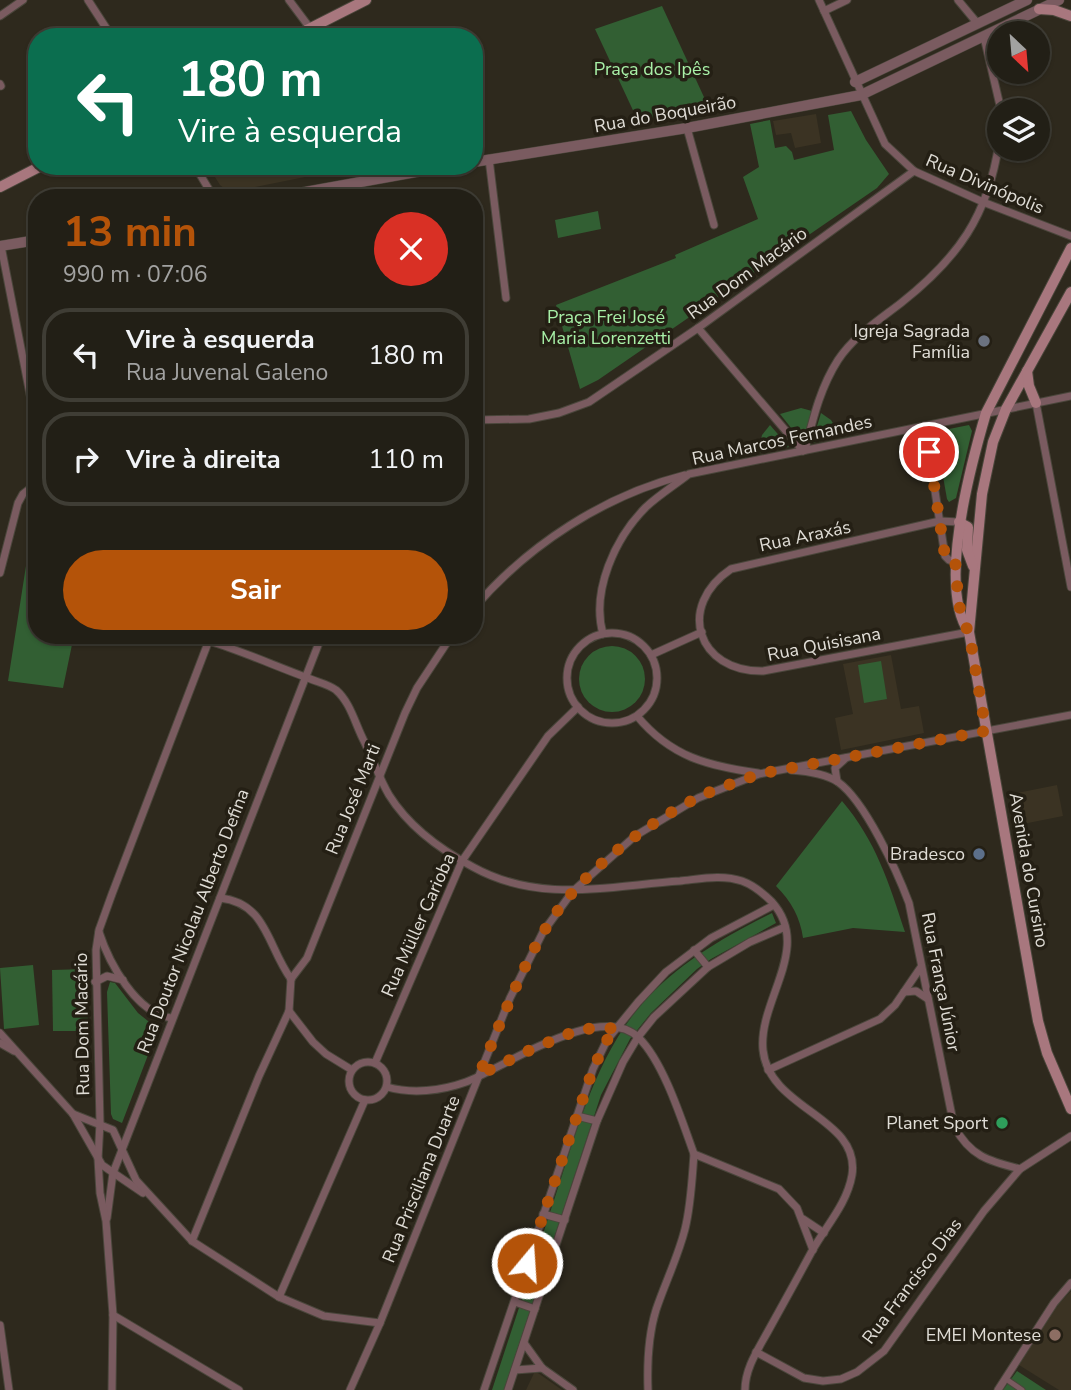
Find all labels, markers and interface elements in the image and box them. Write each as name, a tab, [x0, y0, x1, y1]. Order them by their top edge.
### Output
north arrow	[987, 21, 1050, 84]
map controls	[987, 21, 1050, 161]
text: 180 m	[178, 46, 322, 113]
icon: left	[63, 56, 154, 147]
park label: Praça dos Ipês	[594, 57, 710, 81]
street label: Rua do Boqueirão	[592, 90, 738, 138]
button: layers	[987, 98, 1050, 161]
text: Vire à esquerda	[178, 110, 402, 153]
street label: Rua Divinópolis	[922, 148, 1048, 220]
text: 13 min	[63, 204, 197, 261]
button: close	[374, 212, 448, 286]
street label: Rua Dom Macário	[682, 221, 812, 325]
text: 990 m · 07:06	[63, 259, 208, 290]
park label: Praça Frei José Maria Lorenzetti	[541, 305, 671, 350]
place label: Igreja Sagrada Família	[853, 319, 970, 364]
text: Vire à esquerda	[126, 322, 315, 357]
marker: Igreja Sagrada Família	[976, 333, 992, 349]
icon: left	[67, 336, 105, 374]
text: 180 m	[368, 338, 444, 373]
text: Rua Juvenal Galeno	[126, 357, 328, 388]
street label: Rua Marcos Fernandes	[690, 409, 874, 471]
pin	[899, 422, 959, 482]
icon: arrive	[910, 433, 948, 471]
icon: right	[67, 440, 105, 478]
text: Vire à direita	[126, 442, 281, 477]
text: 110 m	[368, 442, 444, 477]
street label: Rua Araxás	[757, 515, 853, 557]
button: Sair	[63, 550, 448, 630]
street label: Rua Quisisana	[765, 621, 883, 667]
street label: Rua José Marti	[320, 740, 386, 858]
street label: Rua Doutor Nicolau Alberto Defina	[131, 785, 255, 1057]
street label: Avenida do Cursino	[1004, 791, 1054, 949]
place label: Bradesco	[890, 842, 965, 866]
marker: Bradesco	[971, 846, 987, 862]
street label: Rua Müller Carioba	[376, 849, 460, 1001]
street label: Rua França Júnior	[916, 910, 966, 1054]
street label: Rua Dom Macário	[69, 952, 95, 1096]
street label: Rua Prisciliana Duarte	[376, 1092, 466, 1266]
place label: Planet Sport	[886, 1111, 989, 1135]
marker: Planet Sport	[994, 1115, 1010, 1131]
street label: Rua Francisco Dias	[857, 1213, 967, 1349]
position arrow	[490, 1226, 564, 1300]
place label: EMEI Montese	[926, 1323, 1041, 1347]
marker: EMEI Montese	[1047, 1327, 1063, 1343]

